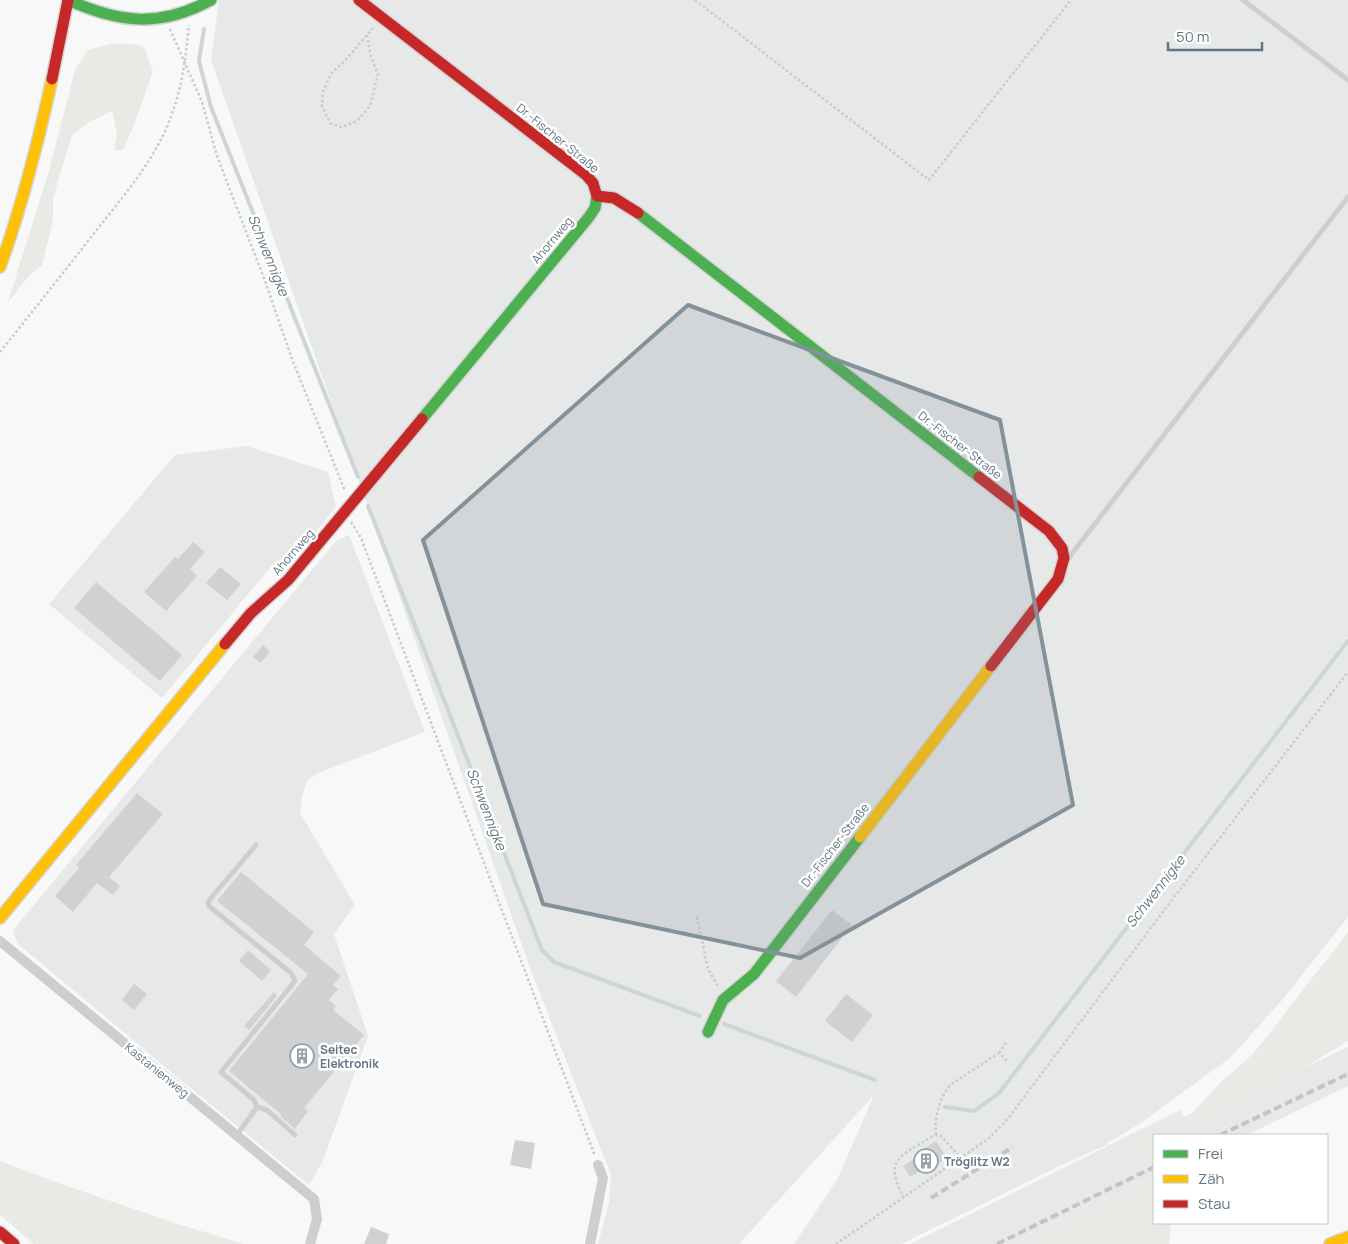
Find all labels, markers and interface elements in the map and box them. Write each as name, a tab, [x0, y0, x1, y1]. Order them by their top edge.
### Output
scale bar	[1168, 20, 1262, 52]
text: 50 m	[1176, 26, 1210, 47]
street label: Dr.-Fischer-Straße	[513, 99, 603, 177]
water label: Schwennigke	[244, 211, 294, 299]
street label: Ahornweg	[527, 213, 577, 267]
street label: Dr.-Fischer-Straße	[915, 407, 1005, 483]
street label: Ahornweg	[268, 525, 318, 579]
water label: Schwennigke	[463, 765, 512, 853]
street label: Dr.-Fischer-Straße	[797, 800, 873, 890]
water label: Schwennigke	[1121, 851, 1190, 931]
street label: Kastanienweg	[121, 1039, 193, 1101]
place label: Seitec Elektronik	[320, 1041, 379, 1072]
building icon: Seitec Elektronik	[289, 1043, 315, 1069]
legend	[1153, 1134, 1328, 1224]
text: Frei	[1198, 1143, 1223, 1164]
building icon: Tröglitz W2	[913, 1148, 939, 1174]
place label: Tröglitz W2	[944, 1153, 1010, 1170]
text: Zäh	[1198, 1168, 1225, 1189]
text: Stau	[1198, 1193, 1231, 1214]

